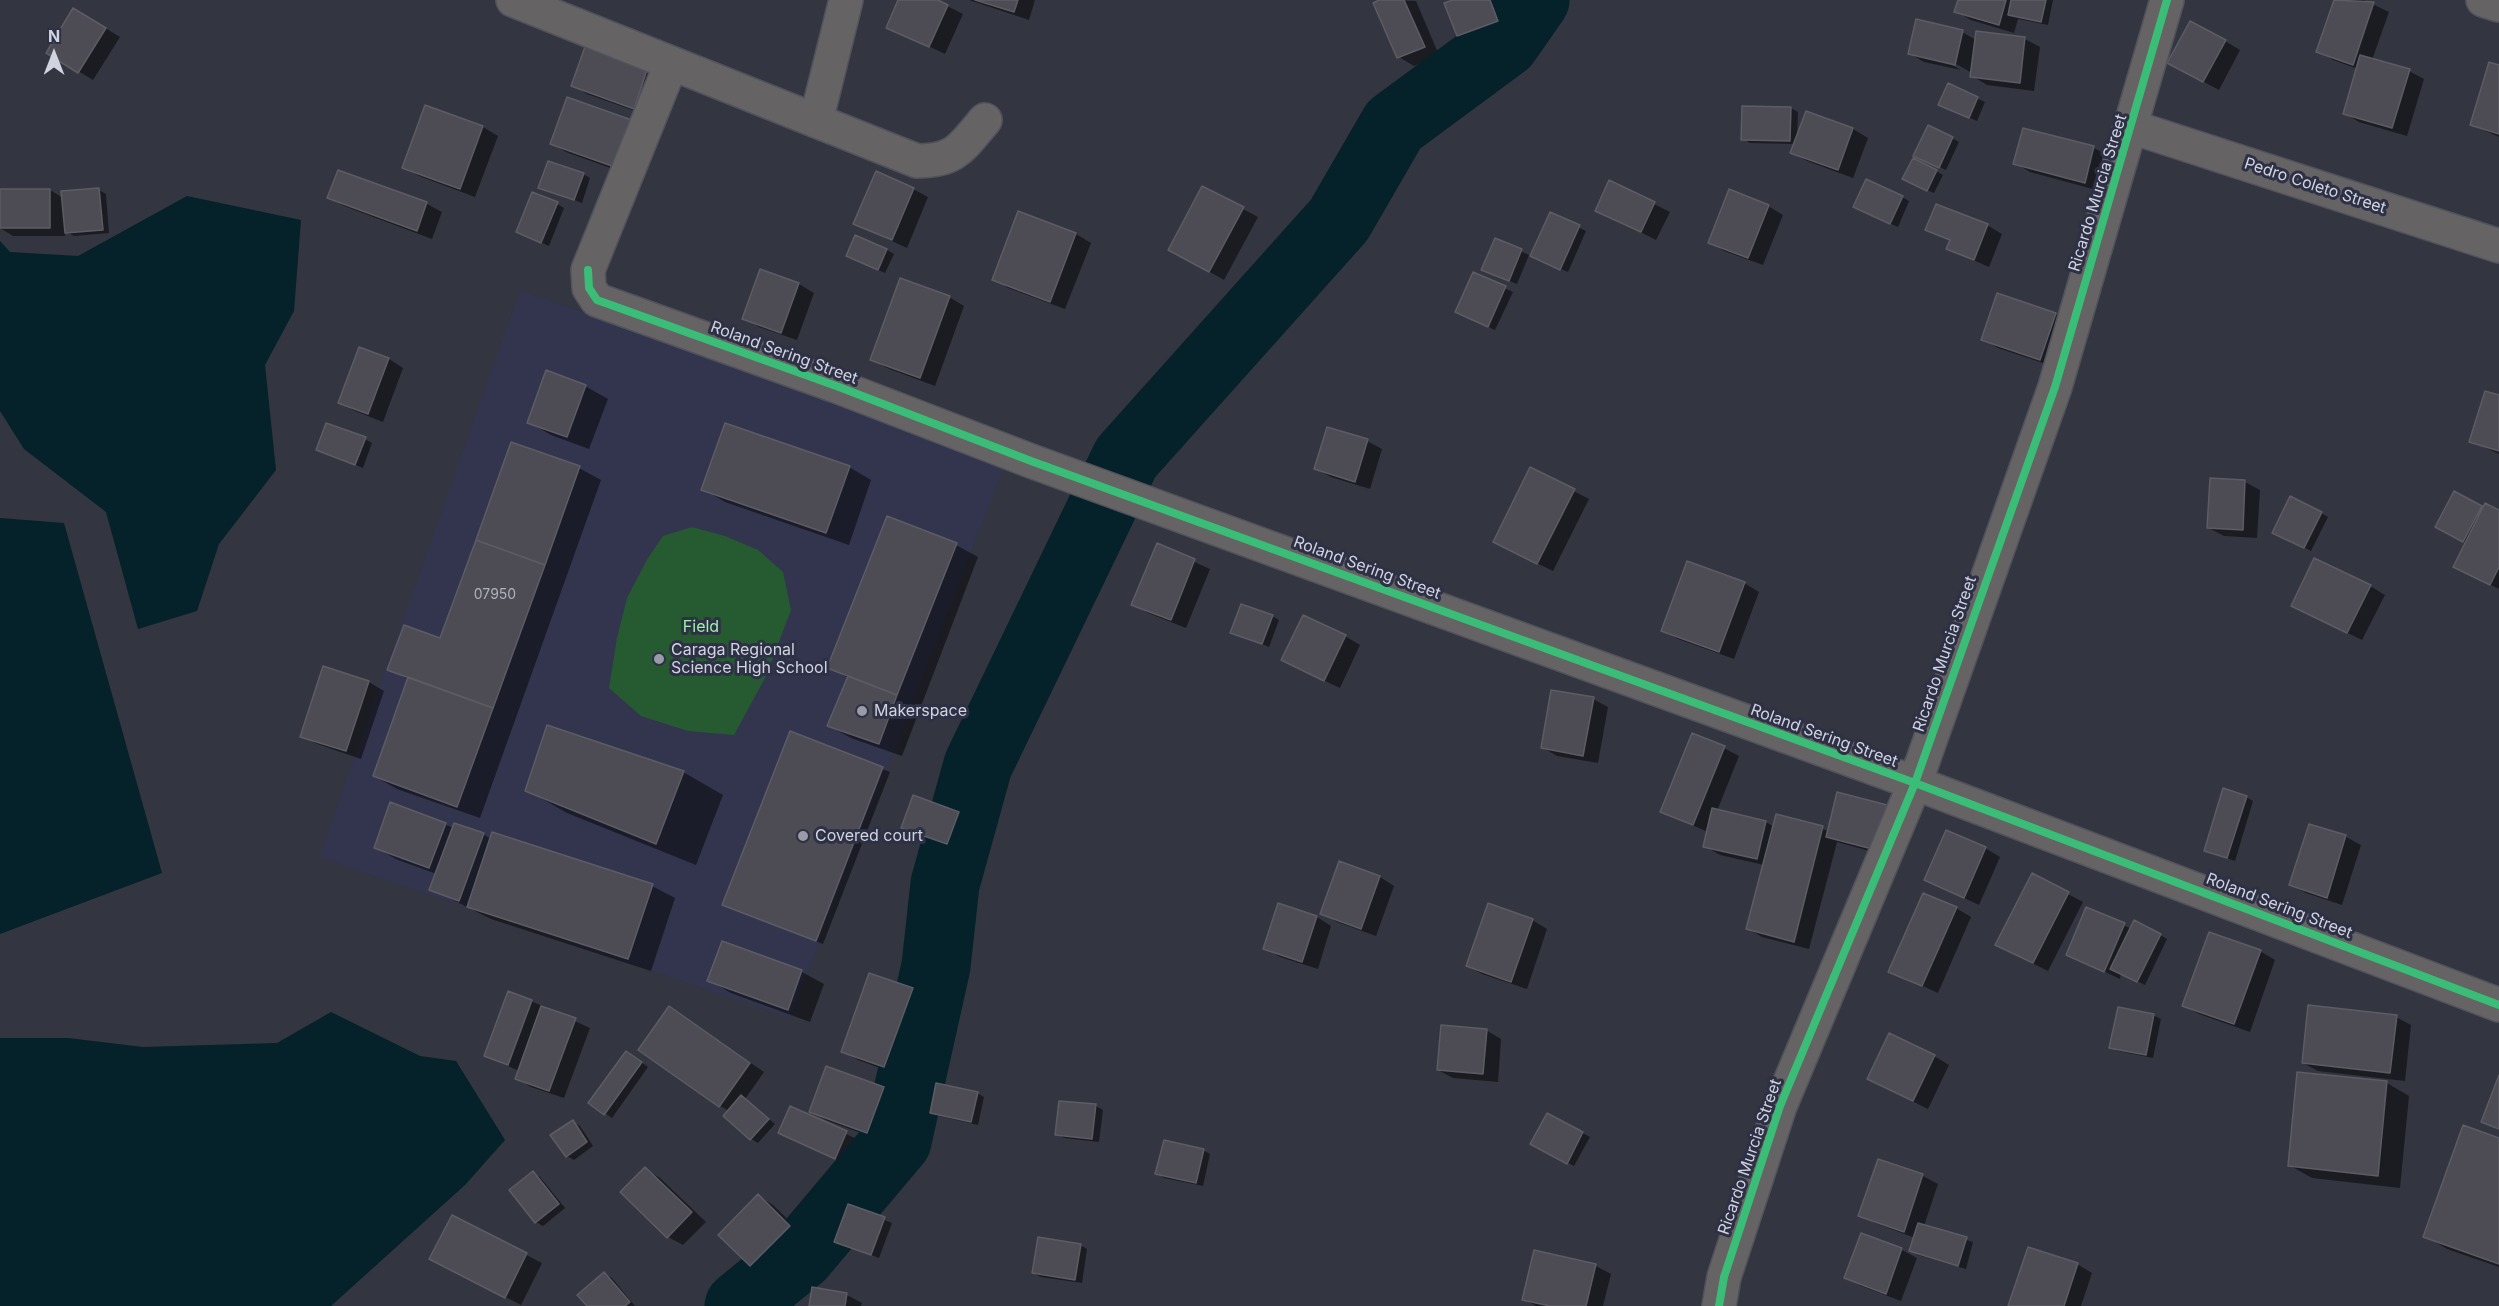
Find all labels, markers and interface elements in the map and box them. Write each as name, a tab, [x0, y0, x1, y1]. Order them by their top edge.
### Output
north arrow	[24, 24, 84, 84]
text: N	[48, 26, 60, 46]
street label: Ricardo Murcia Street	[2065, 112, 2131, 274]
street label: Pedro Coleto Street	[2242, 154, 2388, 218]
street label: Roland Sering Street	[708, 317, 860, 389]
street label: Roland Sering Street	[1291, 532, 1443, 604]
street label: Ricardo Murcia Street	[1909, 574, 1981, 734]
house number: 07950	[474, 587, 516, 603]
park label: Field	[683, 617, 719, 637]
place label: Caraga Regional Science High School	[671, 640, 828, 678]
marker: Caraga Regional Science High School	[652, 652, 666, 666]
street label: Roland Sering Street	[1748, 700, 1900, 772]
place label: Makerspace	[874, 701, 967, 721]
marker: Makerspace	[855, 704, 869, 718]
place label: Covered court	[815, 826, 923, 846]
marker: Covered court	[796, 829, 810, 843]
street label: Roland Sering Street	[2203, 869, 2355, 943]
street label: Ricardo Murcia Street	[1714, 1077, 1786, 1237]

